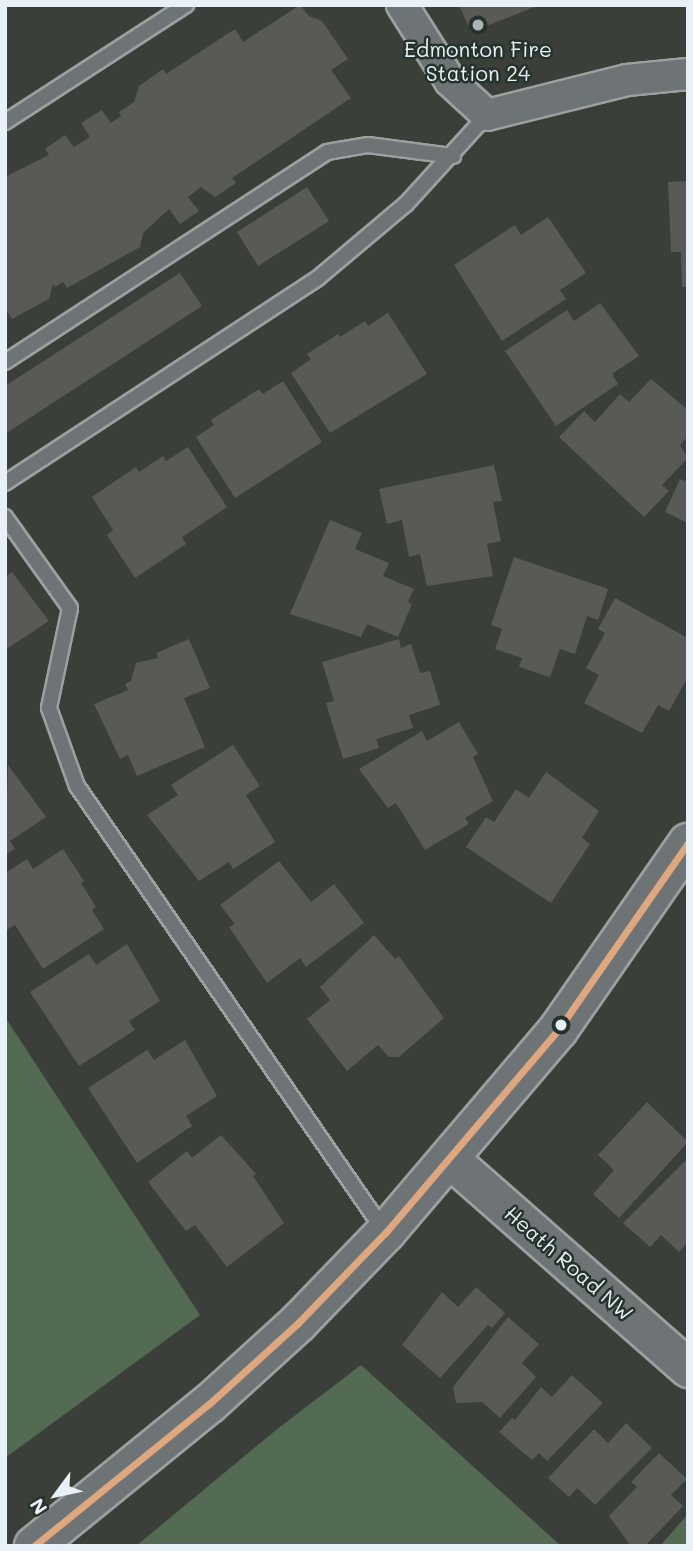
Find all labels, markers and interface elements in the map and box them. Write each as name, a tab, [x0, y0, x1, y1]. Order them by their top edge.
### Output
marker: Edmonton Fire Station 24	[470, 17, 486, 33]
place label: Edmonton Fire Station 24	[404, 36, 552, 86]
unlabelled marker	[554, 1018, 568, 1032]
street label: Heath Road NW	[500, 1200, 638, 1326]
north arrow	[21, 1460, 91, 1530]
text: N	[24, 1494, 52, 1520]

